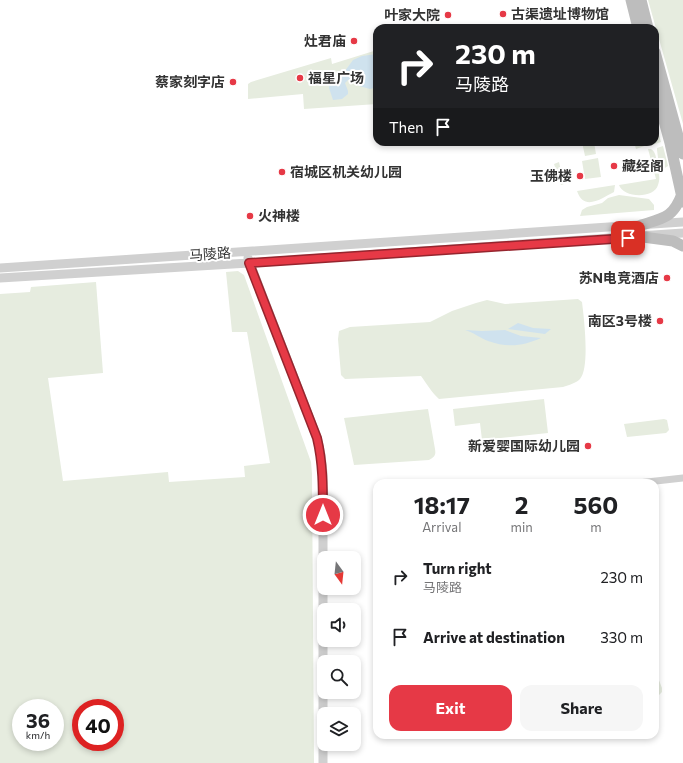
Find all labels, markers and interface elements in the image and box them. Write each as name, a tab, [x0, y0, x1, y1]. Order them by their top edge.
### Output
place label: 古渠遗址博物馆	[511, 5, 609, 22]
place label: 叶家大院	[384, 6, 440, 23]
marker: 古渠遗址博物馆	[498, 9, 508, 19]
marker: 叶家大院	[443, 10, 453, 20]
place label: 灶君庙	[304, 32, 346, 49]
marker: 灶君庙	[349, 36, 359, 46]
text: 230 m	[455, 36, 536, 70]
icon: right	[389, 40, 441, 92]
place label: 福星广场	[308, 69, 364, 86]
place label: 蔡家刻字店	[155, 73, 225, 90]
marker: 福星广场	[295, 73, 305, 83]
text: 马陵路	[455, 73, 509, 95]
marker: 蔡家刻字店	[228, 77, 238, 87]
icon: arrive	[432, 116, 454, 138]
text: Then	[389, 118, 424, 136]
place label: 藏经阁	[622, 157, 664, 174]
marker: 藏经阁	[609, 161, 619, 171]
place label: 宿城区机关幼儿园	[290, 163, 402, 180]
marker: 宿城区机关幼儿园	[277, 167, 287, 177]
place label: 玉佛楼	[530, 167, 572, 184]
marker: 玉佛楼	[575, 171, 585, 181]
place label: 火神楼	[258, 207, 300, 224]
marker: 火神楼	[245, 211, 255, 221]
pin	[611, 221, 645, 255]
icon: arrive	[617, 227, 639, 249]
street label: 马陵路	[188, 244, 232, 263]
place label: 苏N电竞酒店	[579, 269, 659, 286]
marker: 苏N电竞酒店	[662, 273, 672, 283]
place label: 南区3号楼	[588, 312, 652, 329]
marker: 南区3号楼	[655, 316, 665, 326]
place label: 新爱婴国际幼儿园	[468, 437, 580, 454]
marker: 新爱婴国际幼儿园	[583, 441, 593, 451]
text: 18:17	[414, 490, 470, 519]
text: 2	[515, 490, 529, 519]
text: 560	[574, 490, 618, 519]
position arrow	[302, 494, 344, 536]
text: Arrival	[422, 519, 461, 535]
text: min	[511, 519, 533, 535]
text: m	[590, 519, 602, 535]
north arrow	[317, 551, 361, 595]
map controls	[317, 551, 361, 751]
text: Turn right	[423, 559, 492, 577]
icon: right	[389, 566, 411, 588]
text: 230 m	[600, 568, 643, 586]
text: 马陵路	[423, 579, 462, 595]
button: sound	[317, 603, 361, 647]
icon: arrive	[389, 626, 411, 648]
text: Arrive at destination	[423, 628, 565, 646]
text: 330 m	[600, 628, 643, 646]
button: search	[317, 655, 361, 699]
button: Exit	[389, 685, 512, 731]
button: Share	[520, 685, 643, 731]
speed limit sign: 40	[72, 699, 124, 751]
button: layers	[317, 707, 361, 751]
text: 36	[26, 708, 50, 732]
text: km/h	[26, 729, 50, 741]

